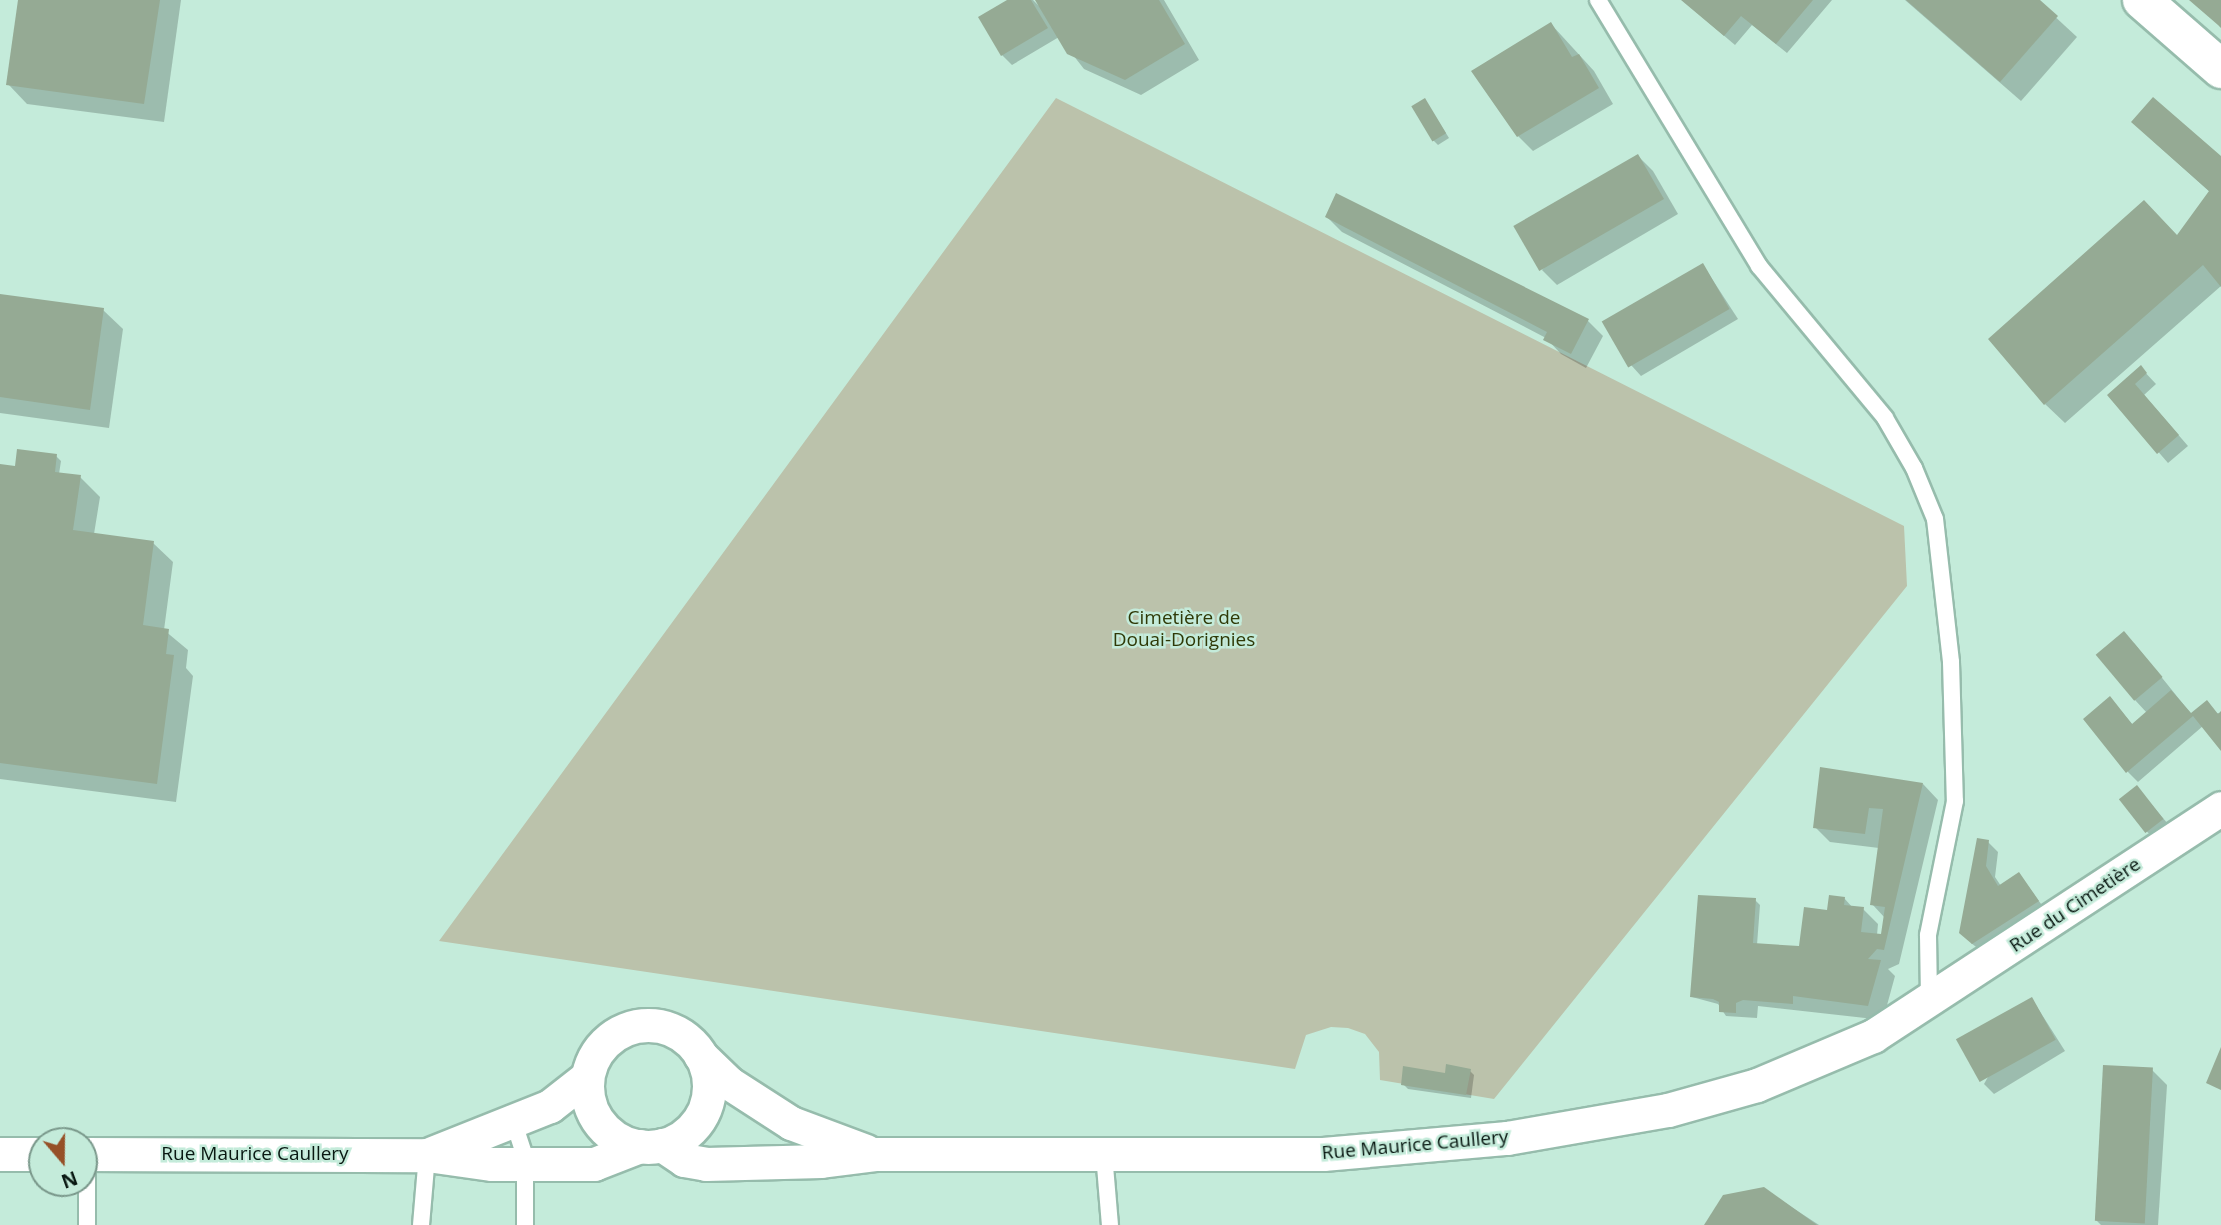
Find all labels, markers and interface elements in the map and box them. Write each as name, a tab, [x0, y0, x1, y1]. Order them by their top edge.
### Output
park label: Cimetière de Douai-Dorignies	[1113, 607, 1255, 651]
street label: Rue du Cimetière	[2005, 853, 2145, 957]
street label: Rue Maurice Caullery	[1321, 1125, 1509, 1165]
north arrow	[28, 1127, 98, 1197]
street label: Rue Maurice Caullery	[161, 1143, 349, 1165]
text: N	[58, 1165, 81, 1195]

